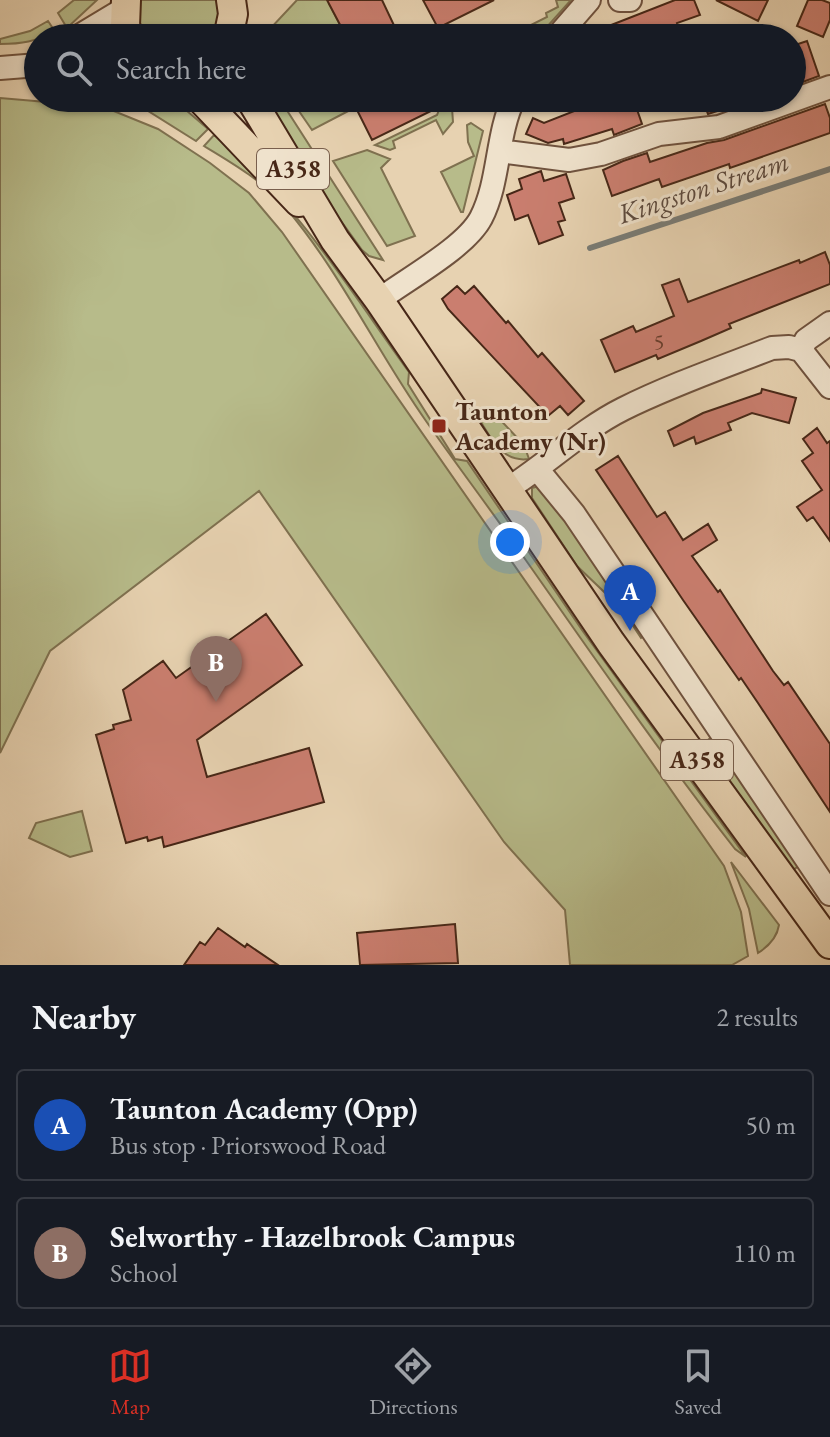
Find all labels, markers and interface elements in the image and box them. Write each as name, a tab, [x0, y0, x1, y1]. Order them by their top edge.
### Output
search box	[24, 24, 806, 112]
icon: search	[52, 46, 96, 90]
text: Search here	[116, 49, 246, 88]
water label: Kingston Stream	[612, 142, 793, 232]
road number: A358	[257, 149, 329, 189]
house number: 5	[654, 327, 664, 356]
place label: Taunton Academy (Nr)	[454, 394, 606, 458]
marker: Taunton Academy (Nr)	[430, 417, 448, 435]
your location	[490, 522, 530, 562]
pin: A	[604, 565, 656, 631]
pin: B	[190, 636, 242, 702]
road number: A358	[661, 740, 733, 780]
text: Nearby	[32, 995, 136, 1039]
text: 2 results	[717, 1000, 798, 1034]
text: Taunton Academy (Opp)	[110, 1089, 418, 1128]
text: A	[51, 1108, 69, 1142]
text: 50 m	[746, 1108, 796, 1142]
text: Bus stop · Priorswood Road	[110, 1128, 386, 1162]
text: Selworthy - Hazelbrook Campus	[110, 1217, 515, 1256]
text: B	[52, 1236, 68, 1270]
text: 110 m	[733, 1236, 796, 1270]
text: School	[110, 1256, 178, 1290]
tab: Map	[108, 1344, 152, 1421]
tab: Directions	[369, 1344, 458, 1421]
tab: Saved	[674, 1344, 722, 1421]

